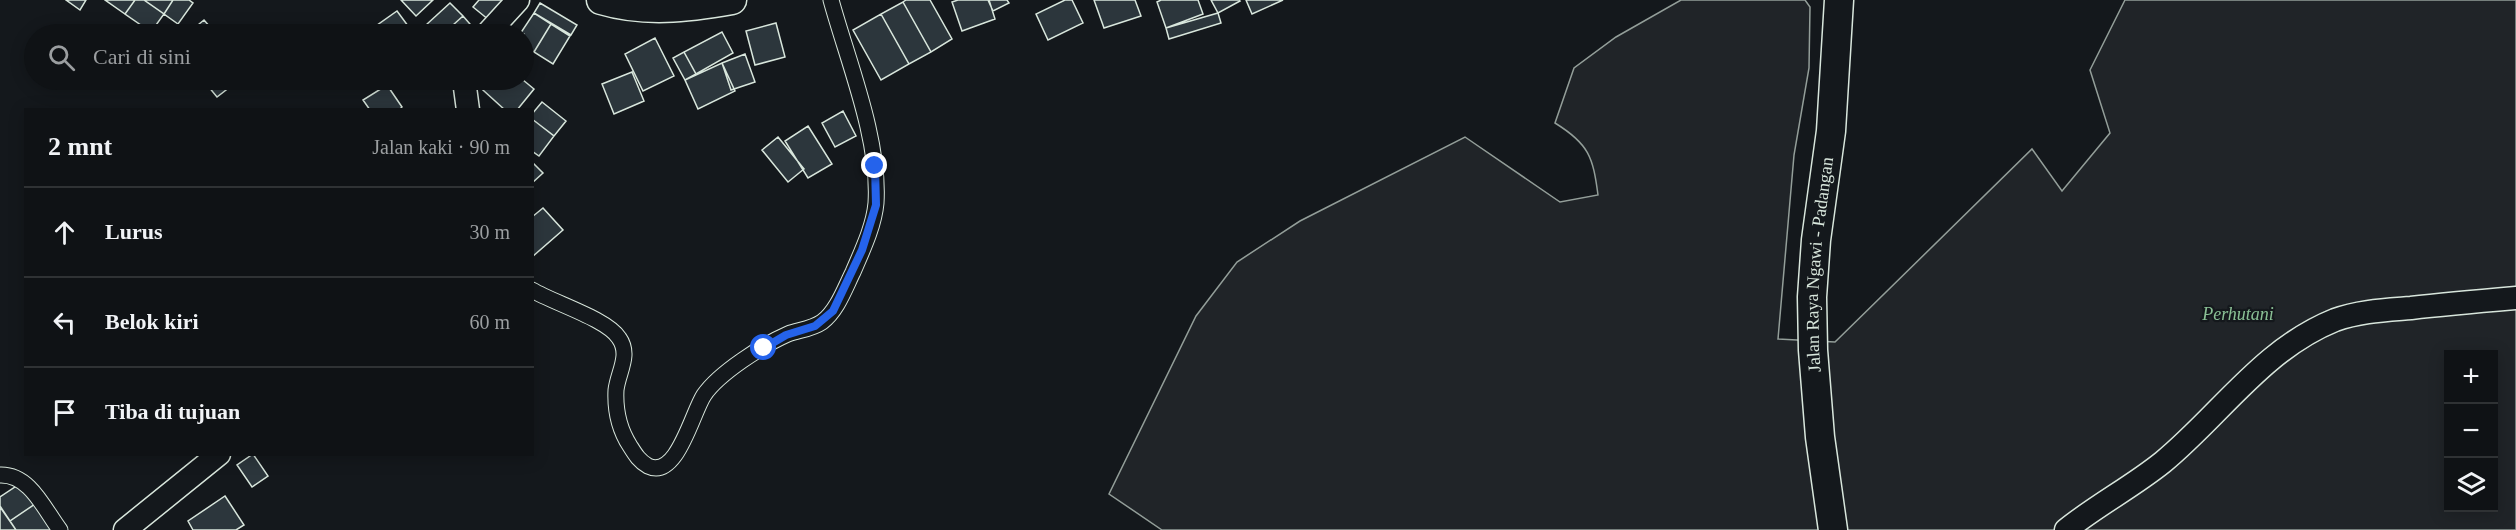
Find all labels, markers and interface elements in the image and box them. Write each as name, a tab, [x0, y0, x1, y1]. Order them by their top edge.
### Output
search box	[24, 24, 534, 90]
icon: search	[45, 41, 78, 74]
text: Cari di sini	[93, 44, 191, 69]
text: 2 mnt	[48, 132, 112, 161]
text: Jalan kaki · 90 m	[372, 136, 510, 158]
route end	[861, 152, 887, 178]
street label: Jalan Raya Ngawi - Padangan	[1802, 156, 1837, 373]
icon: ahead	[48, 216, 81, 249]
text: Lurus	[105, 219, 162, 244]
text: 30 m	[469, 221, 510, 243]
park label: Perhutani	[2201, 304, 2274, 324]
icon: left	[48, 306, 81, 339]
text: Belok kiri	[105, 309, 199, 334]
text: 60 m	[469, 311, 510, 333]
route start	[750, 334, 776, 360]
map controls	[2444, 350, 2498, 512]
button: +	[2444, 350, 2498, 404]
icon: arrive	[48, 396, 81, 429]
text: Tiba di tujuan	[105, 399, 240, 424]
button: −	[2444, 404, 2498, 458]
button: layers	[2444, 458, 2498, 512]

